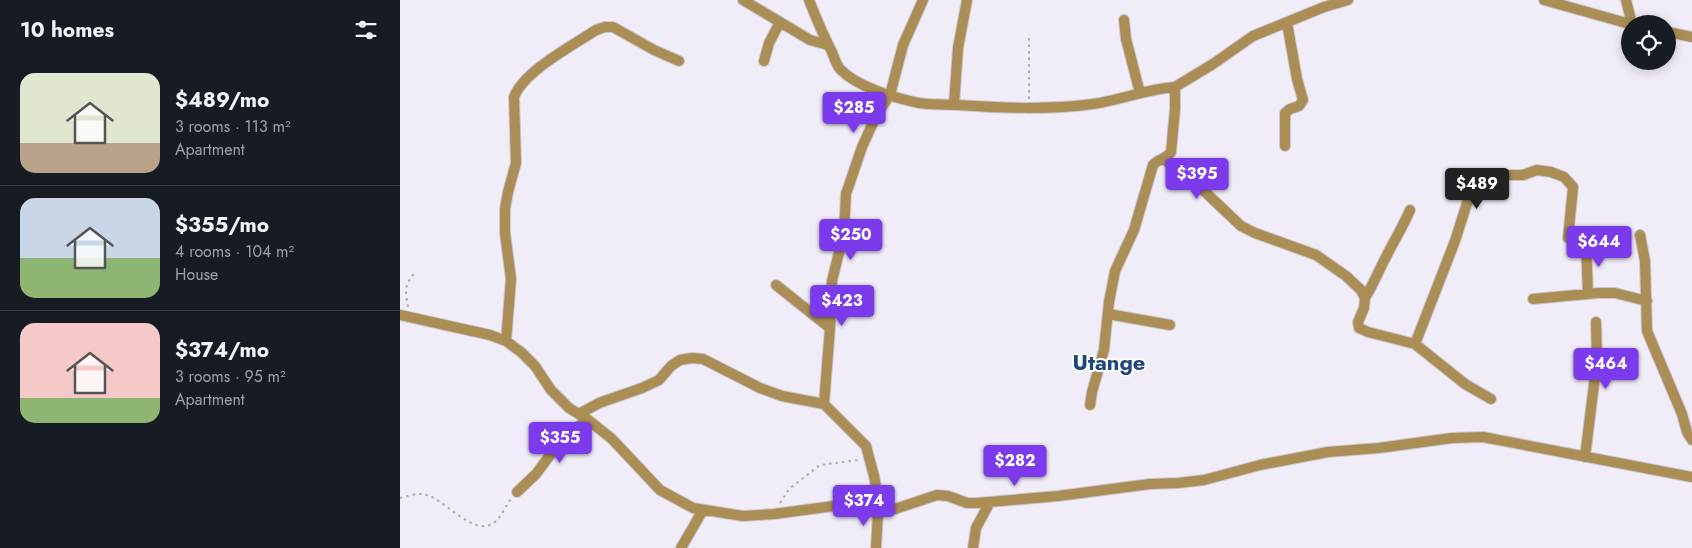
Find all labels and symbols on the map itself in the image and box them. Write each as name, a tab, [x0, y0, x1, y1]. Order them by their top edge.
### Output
pin: $285	[824, 92, 884, 134]
pin: $395	[1167, 158, 1227, 200]
pin: $489	[1447, 168, 1507, 210]
pin: $250	[821, 218, 881, 261]
pin: $644	[1569, 226, 1629, 268]
pin: $423	[812, 284, 872, 327]
district label: Utange	[1073, 346, 1145, 378]
pin: $464	[1576, 348, 1636, 390]
pin: $355	[530, 422, 590, 464]
pin: $282	[985, 444, 1045, 487]
pin: $374	[834, 484, 894, 527]

